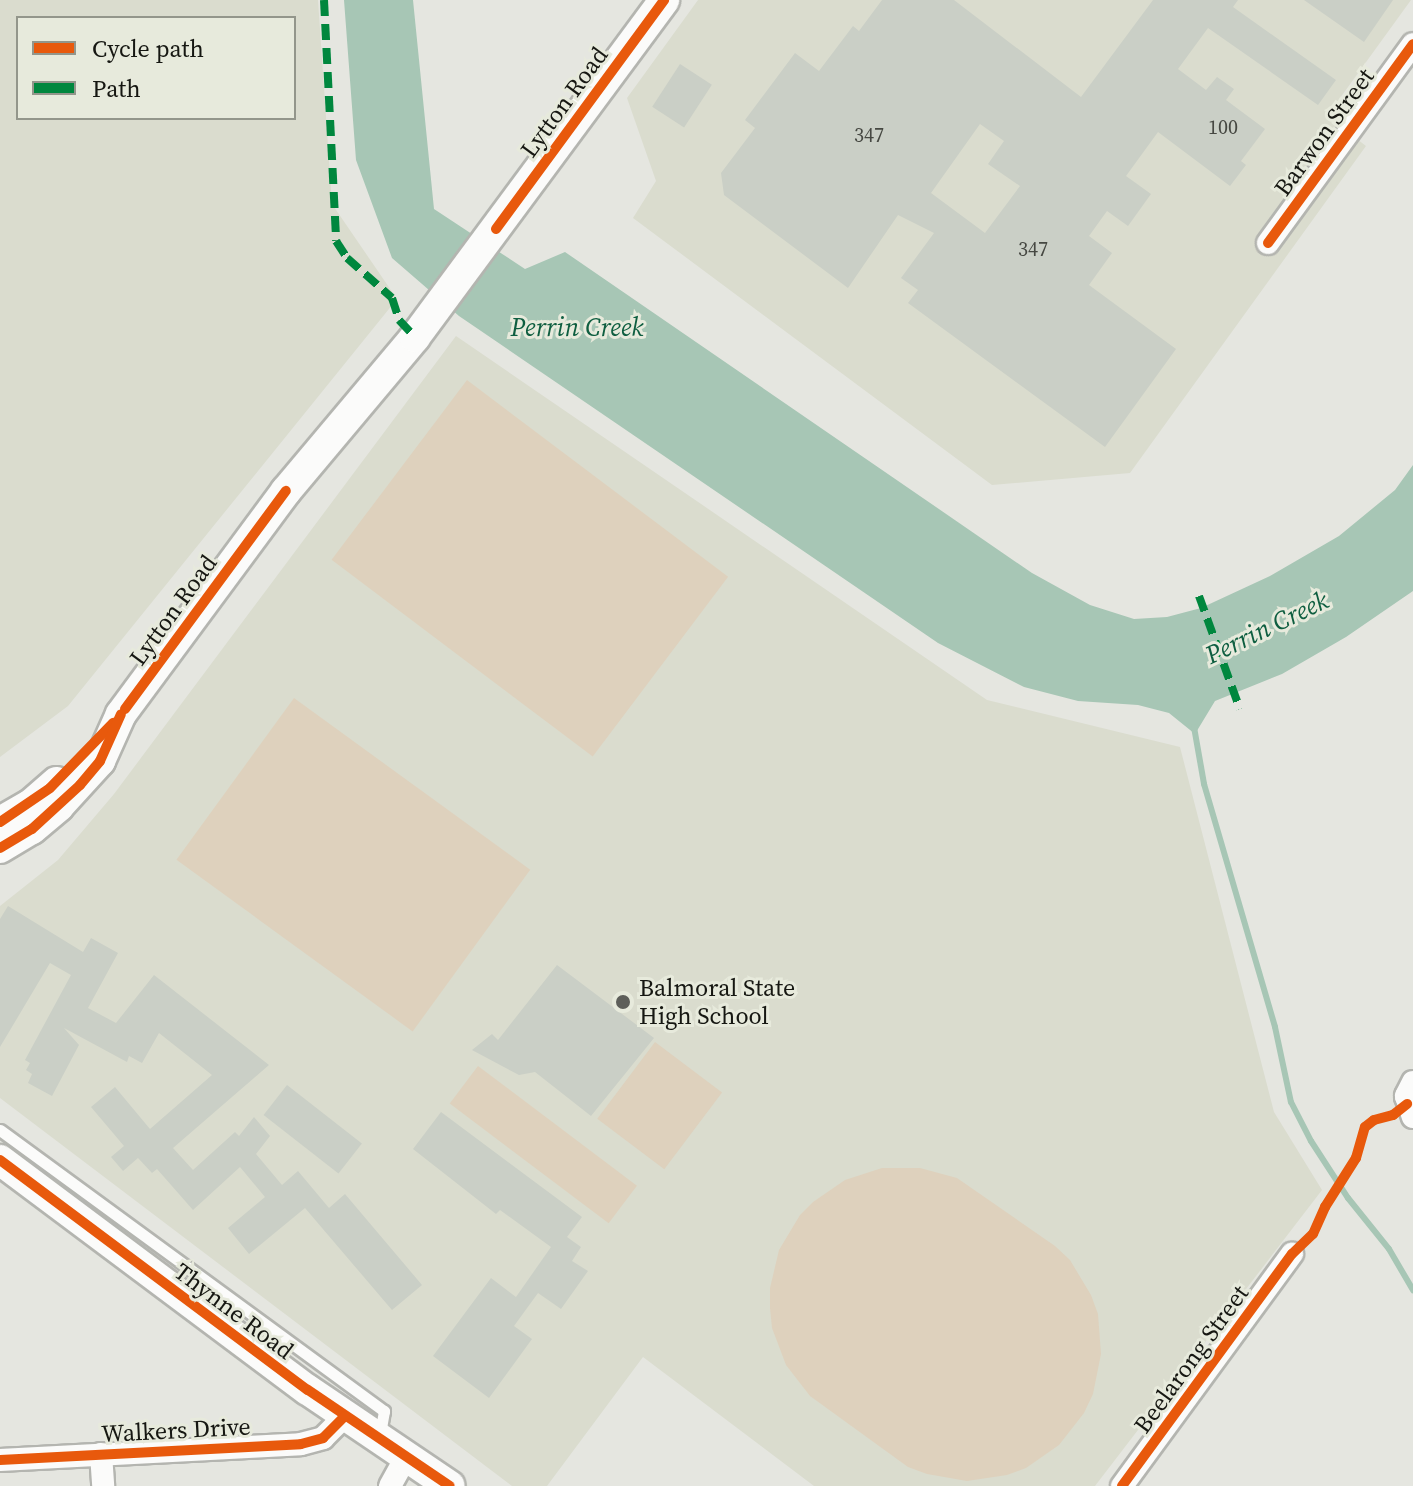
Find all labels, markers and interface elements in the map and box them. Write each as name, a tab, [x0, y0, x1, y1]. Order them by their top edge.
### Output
legend	[16, 16, 296, 120]
text: Cycle path	[92, 32, 204, 65]
street label: Lytton Road	[514, 41, 614, 163]
street label: Barwon Street	[1268, 63, 1380, 201]
text: Path	[92, 72, 141, 105]
house number: 100	[1208, 115, 1238, 139]
house number: 347	[854, 123, 884, 147]
house number: 347	[1018, 237, 1048, 261]
water label: Perrin Creek	[510, 312, 644, 344]
street label: Lytton Road	[123, 549, 223, 671]
water label: Perrin Creek	[1200, 585, 1334, 671]
place label: Balmoral State High School	[639, 974, 795, 1030]
marker: Balmoral State High School	[614, 993, 632, 1011]
street label: Thynne Road	[169, 1257, 299, 1365]
street label: Beelarong Street	[1128, 1279, 1254, 1439]
street label: Walkers Drive	[101, 1412, 251, 1448]

